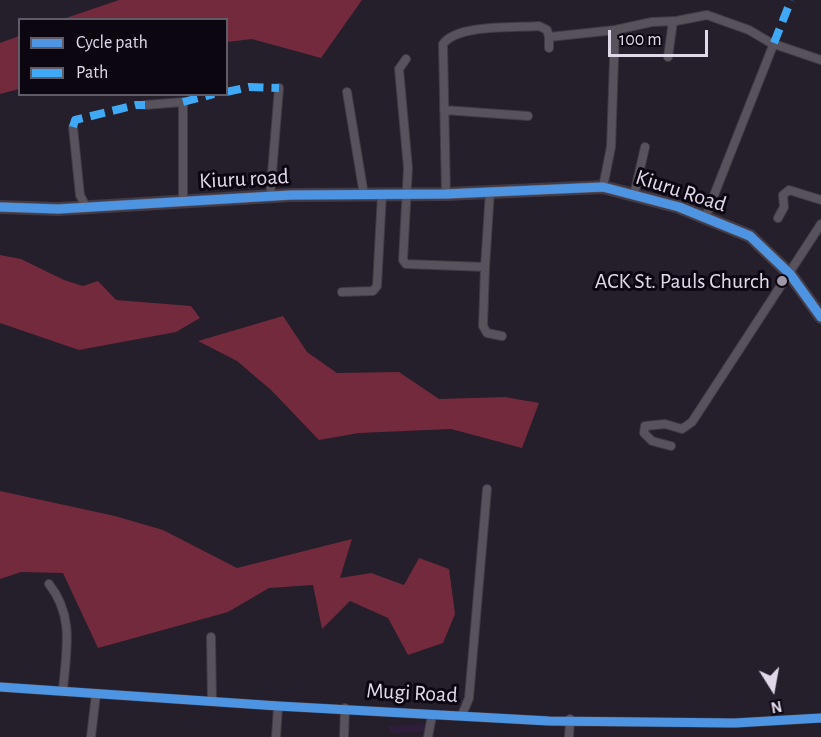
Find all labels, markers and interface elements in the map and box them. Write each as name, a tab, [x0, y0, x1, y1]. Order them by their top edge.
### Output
legend	[18, 18, 228, 96]
scale bar	[611, 18, 712, 56]
text: 100 m	[619, 31, 662, 49]
text: Cycle path	[76, 34, 148, 52]
text: Path	[76, 64, 108, 82]
street label: Kiuru road	[199, 163, 289, 195]
street label: Kiuru Road	[632, 164, 730, 218]
place label: ACK St. Pauls Church	[595, 268, 770, 294]
marker: ACK St. Pauls Church	[775, 274, 789, 288]
north arrow	[743, 659, 803, 719]
street label: Mugi Road	[366, 677, 458, 709]
text: N	[769, 698, 783, 716]

